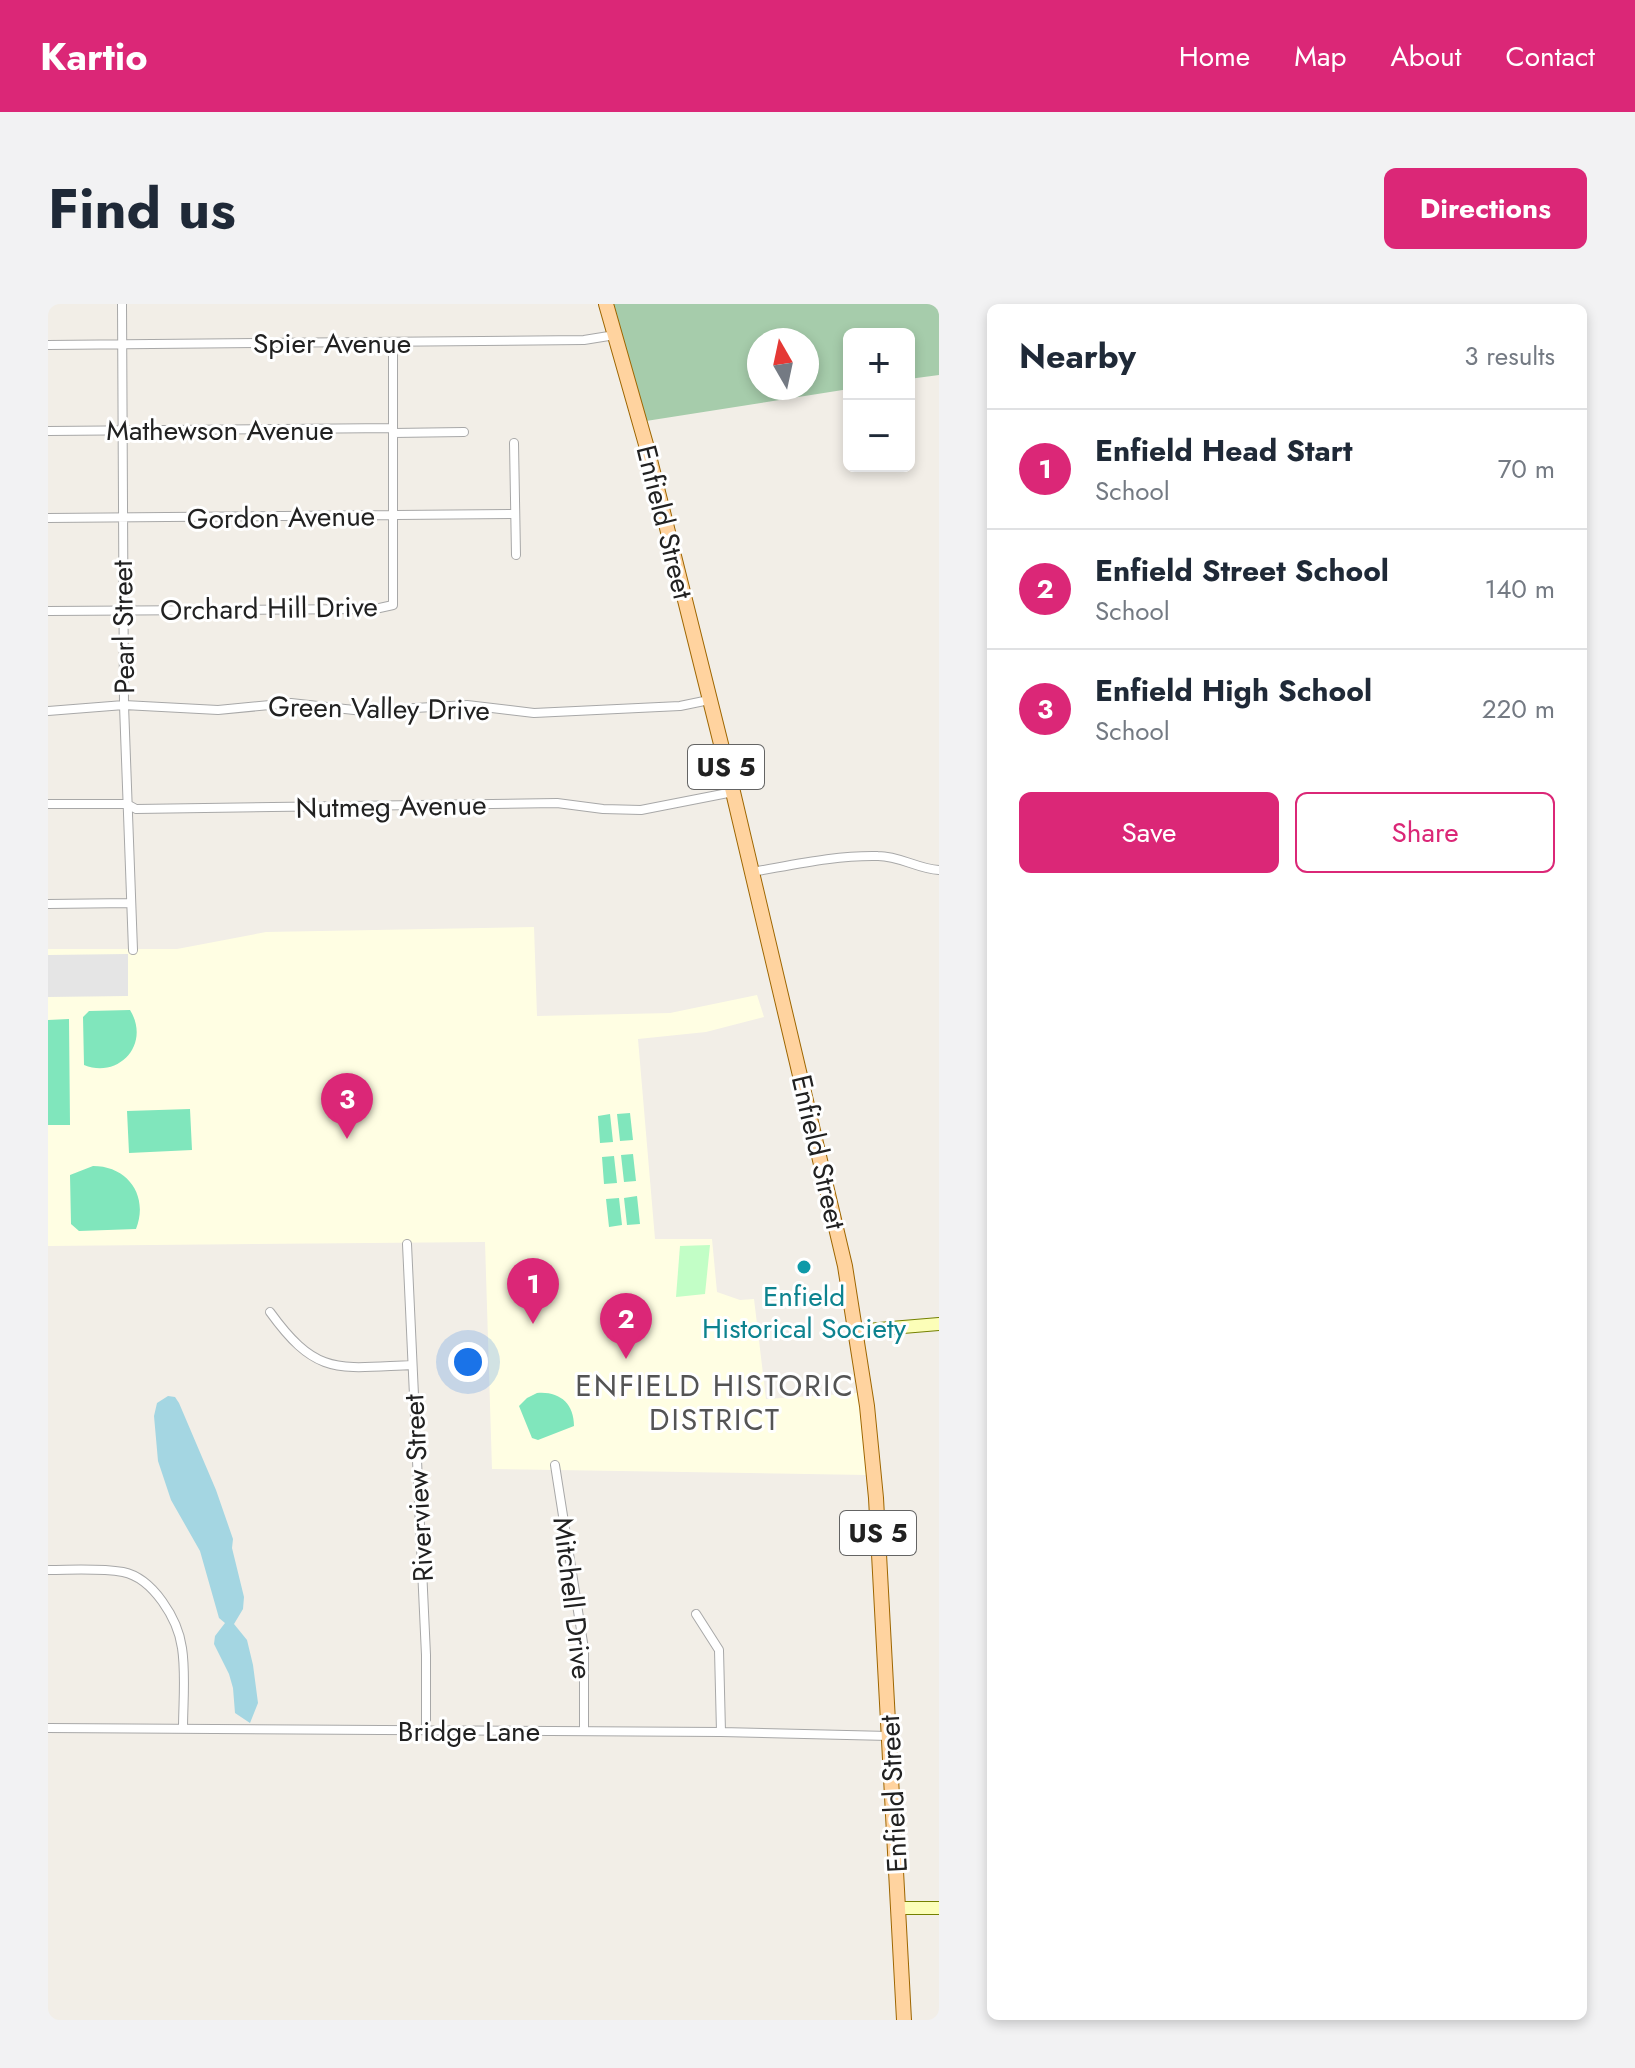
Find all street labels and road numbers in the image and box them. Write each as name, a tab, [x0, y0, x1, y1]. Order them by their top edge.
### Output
street label: Spier Avenue	[253, 323, 411, 364]
street label: Mathewson Avenue	[106, 410, 334, 451]
street label: Enfield Street	[626, 441, 704, 604]
street label: Gordon Avenue	[187, 495, 375, 540]
street label: Pearl Street	[102, 560, 145, 694]
street label: Orchard Hill Drive	[160, 586, 378, 631]
street label: Green Valley Drive	[268, 686, 490, 731]
road number: US 5	[688, 745, 764, 789]
street label: Nutmeg Avenue	[295, 784, 487, 829]
street label: Enfield Street	[781, 1071, 856, 1234]
street label: Riverview Street	[393, 1393, 444, 1583]
road number: US 5	[840, 1511, 916, 1555]
street label: Mitchell Drive	[542, 1515, 603, 1681]
street label: Bridge Lane	[398, 1711, 540, 1752]
street label: Enfield Street	[869, 1714, 918, 1874]

